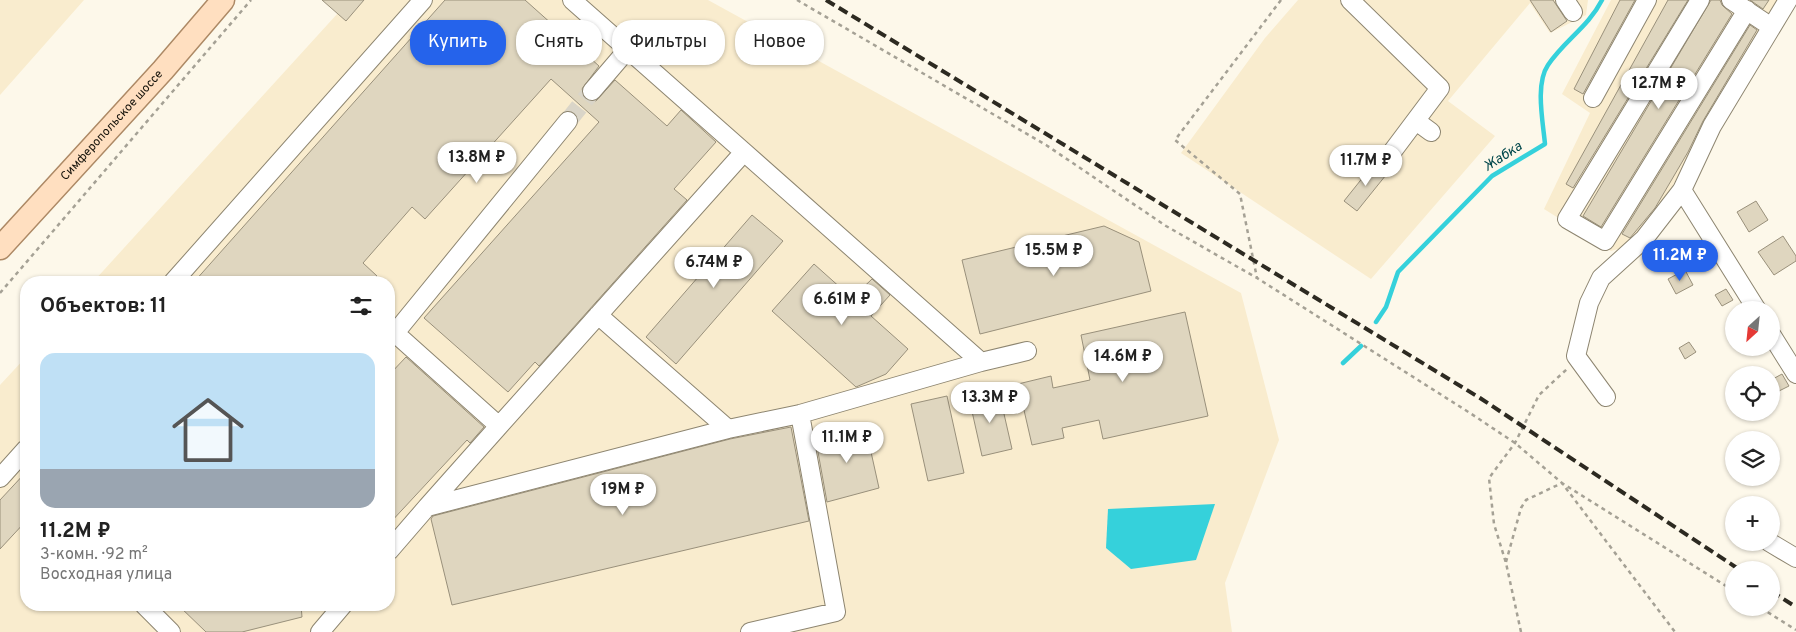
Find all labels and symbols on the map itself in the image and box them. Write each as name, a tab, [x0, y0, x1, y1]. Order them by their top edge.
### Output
street label: Симферопольское шоссе	[57, 67, 167, 184]
pin: 12.7M ₽	[1613, 68, 1705, 110]
water label: Жабка	[1480, 138, 1526, 176]
pin: 13.8M ₽	[431, 142, 523, 184]
pin: 11.7M ₽	[1320, 144, 1412, 187]
pin: 15.5M ₽	[1008, 234, 1100, 277]
pin: 11.2M ₽	[1634, 240, 1726, 282]
pin: 6.74M ₽	[668, 246, 760, 289]
pin: 6.61M ₽	[796, 284, 888, 326]
north arrow	[1725, 301, 1780, 356]
pin: 14.6M ₽	[1077, 340, 1169, 383]
pin: 13.3M ₽	[944, 382, 1036, 424]
pin: 11.1M ₽	[801, 422, 893, 464]
pin: 19M ₽	[588, 474, 658, 516]

